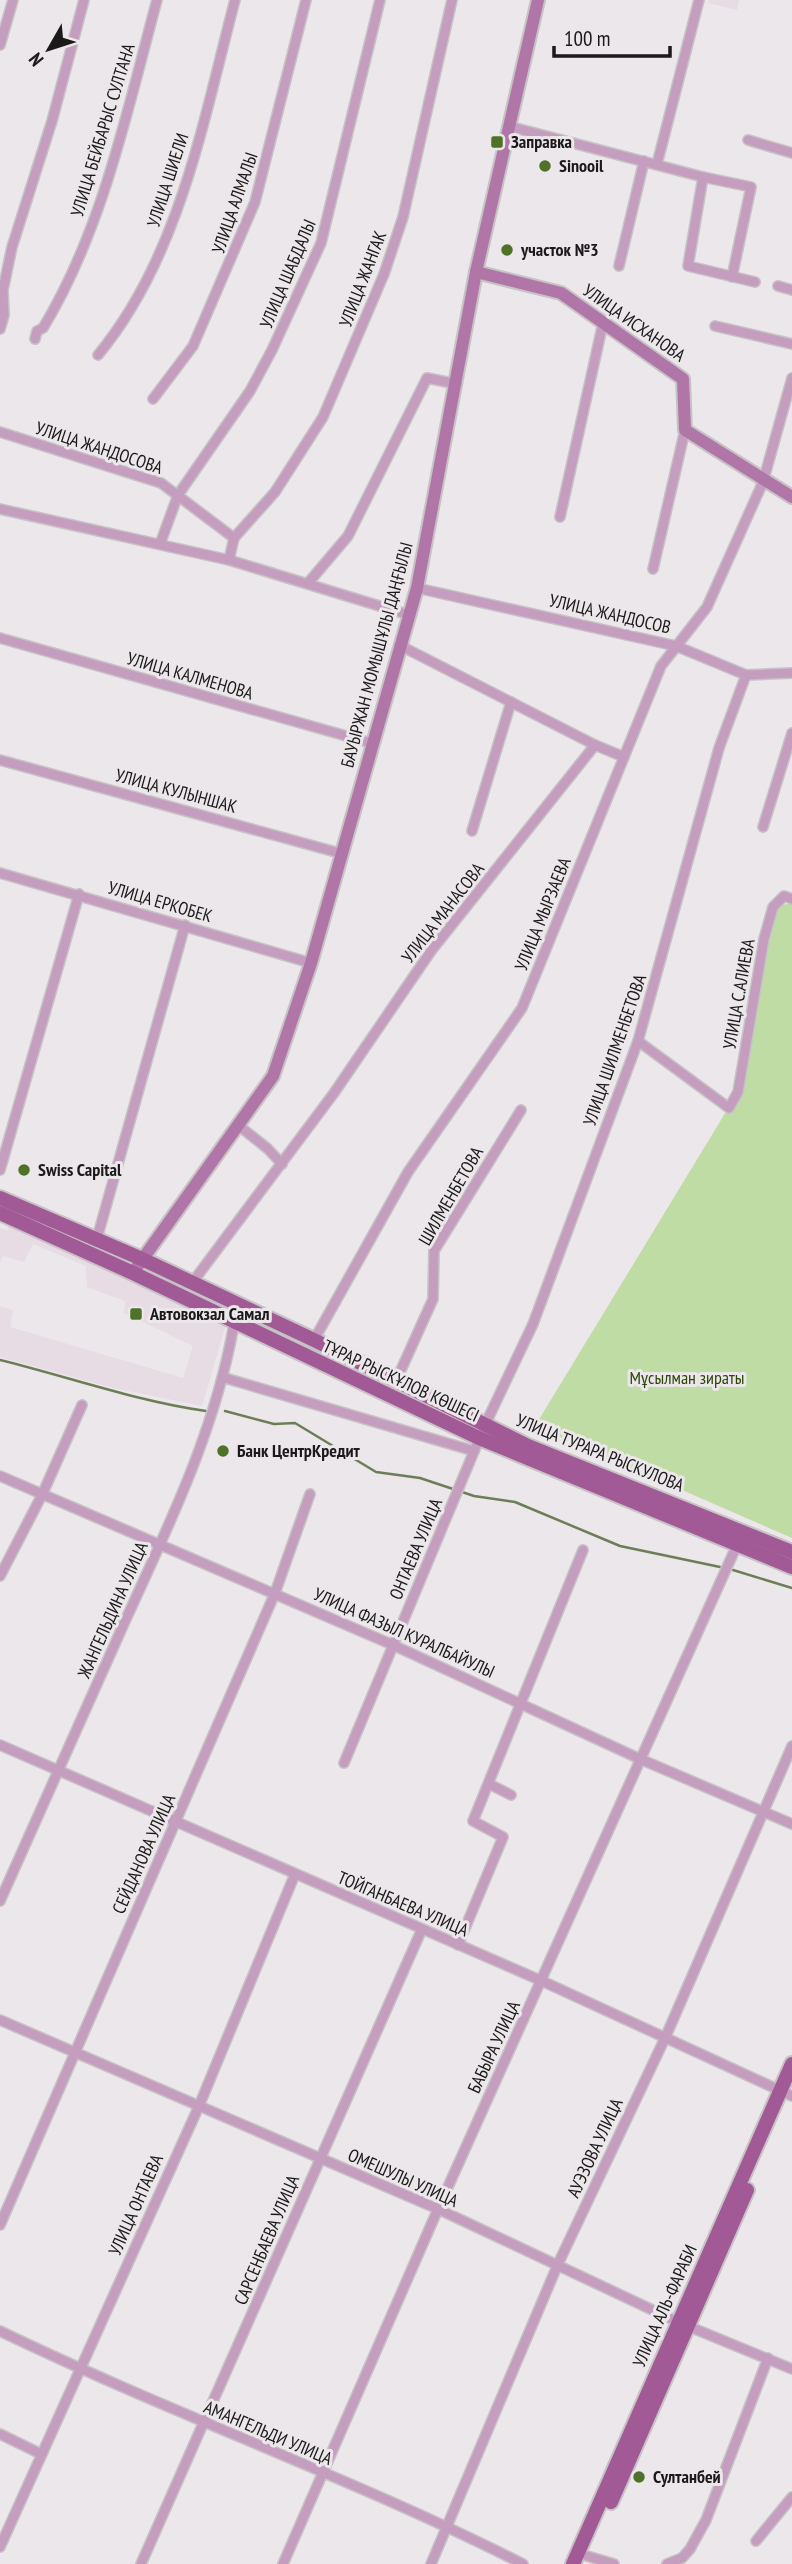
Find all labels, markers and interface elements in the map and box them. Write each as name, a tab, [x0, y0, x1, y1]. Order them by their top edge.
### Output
north arrow	[14, 14, 84, 84]
scale bar	[554, 14, 670, 58]
text: 100 m	[564, 25, 610, 52]
street label: УЛИЦА БЕЙБАРЫС СУЛТАНА	[65, 40, 140, 219]
text: N	[23, 48, 48, 71]
street label: УЛИЦА ШИЕЛИ	[142, 130, 193, 230]
place label: Заправка	[511, 130, 572, 153]
marker: Заправка	[489, 134, 505, 150]
street label: УЛИЦА АЛМАЛЫ	[206, 149, 263, 256]
place label: Sinooil	[559, 154, 604, 177]
marker: Sinooil	[537, 158, 553, 174]
street label: УЛИЦА ШАБДАЛЫ	[254, 216, 321, 332]
street label: УЛИЦА ЖАНГАК	[334, 227, 391, 330]
place label: участок №3	[520, 238, 599, 261]
marker: участок №3	[499, 242, 515, 258]
street label: УЛИЦА ИСХАНОВА	[579, 279, 690, 367]
street label: УЛИЦА ЖАНДОСОВА	[33, 416, 166, 479]
street label: БАУЫРЖАН МОМЫШҰЛЫ ДАҢҒЫЛЫ	[335, 540, 418, 770]
street label: УЛИЦА ЖАНДОСОВ	[547, 588, 673, 639]
street label: УЛИЦА КАЛМЕНОВА	[124, 646, 256, 705]
street label: УЛИЦА КУЛЫНШАК	[113, 763, 240, 818]
street label: УЛИЦА МЫРЗАЕВА	[509, 853, 576, 974]
street label: УЛИЦА МАНАСОВА	[396, 858, 489, 967]
street label: УЛИЦА ЕРКОБЕК	[105, 876, 215, 927]
street label: УЛИЦА С.АЛИЕВА	[717, 936, 760, 1051]
street label: УЛИЦА ШИЛМЕНБЕТОВА	[578, 971, 651, 1129]
street label: ШИЛМЕНБЕТОВА	[413, 1142, 488, 1249]
place label: Swiss Capital	[38, 1158, 122, 1181]
marker: Swiss Capital	[16, 1162, 32, 1178]
place label: Автовокзал Самал	[149, 1302, 270, 1325]
marker: Автовокзал Самал	[128, 1306, 144, 1322]
street label: ТҰРАР РЫСКҰЛОВ КӨШЕСІ	[319, 1334, 483, 1427]
park label: Мұсылман зираты	[630, 1366, 744, 1389]
street label: УЛИЦА ТУРАРА РЫСКУЛОВА	[513, 1408, 688, 1497]
place label: Банк ЦентрКредит	[237, 1439, 361, 1462]
marker: Банк ЦентрКредит	[215, 1443, 231, 1459]
street label: ОНТАЕВА УЛИЦА	[384, 1494, 447, 1603]
street label: ЖАНГЕЛЬДИНА УЛИЦА	[72, 1538, 153, 1682]
street label: УЛИЦА ФАЗЫЛ КУРАЛБАЙУЛЫ	[310, 1582, 498, 1683]
street label: СЕЙДАНОВА УЛИЦА	[107, 1790, 180, 1917]
street label: ТОЙГАНБАЕВА УЛИЦА	[334, 1866, 472, 1942]
street label: БАБЫРА УЛИЦА	[462, 1996, 525, 2097]
street label: АУЭЗОВА УЛИЦА	[562, 2094, 628, 2201]
street label: ОМЕШУЛЫ УЛИЦА	[344, 2143, 462, 2212]
street label: УЛИЦА ОНТАЕВА	[103, 2150, 168, 2259]
street label: САРСЕНБАЕВА УЛИЦА	[229, 2171, 304, 2308]
street label: УЛИЦА АЛЬ-ФАРАБИ	[627, 2241, 702, 2371]
street label: АМАНГЕЛЬДИ УЛИЦА	[201, 2395, 336, 2470]
place label: Султанбей	[653, 2465, 721, 2488]
marker: Султанбей	[631, 2469, 647, 2485]

